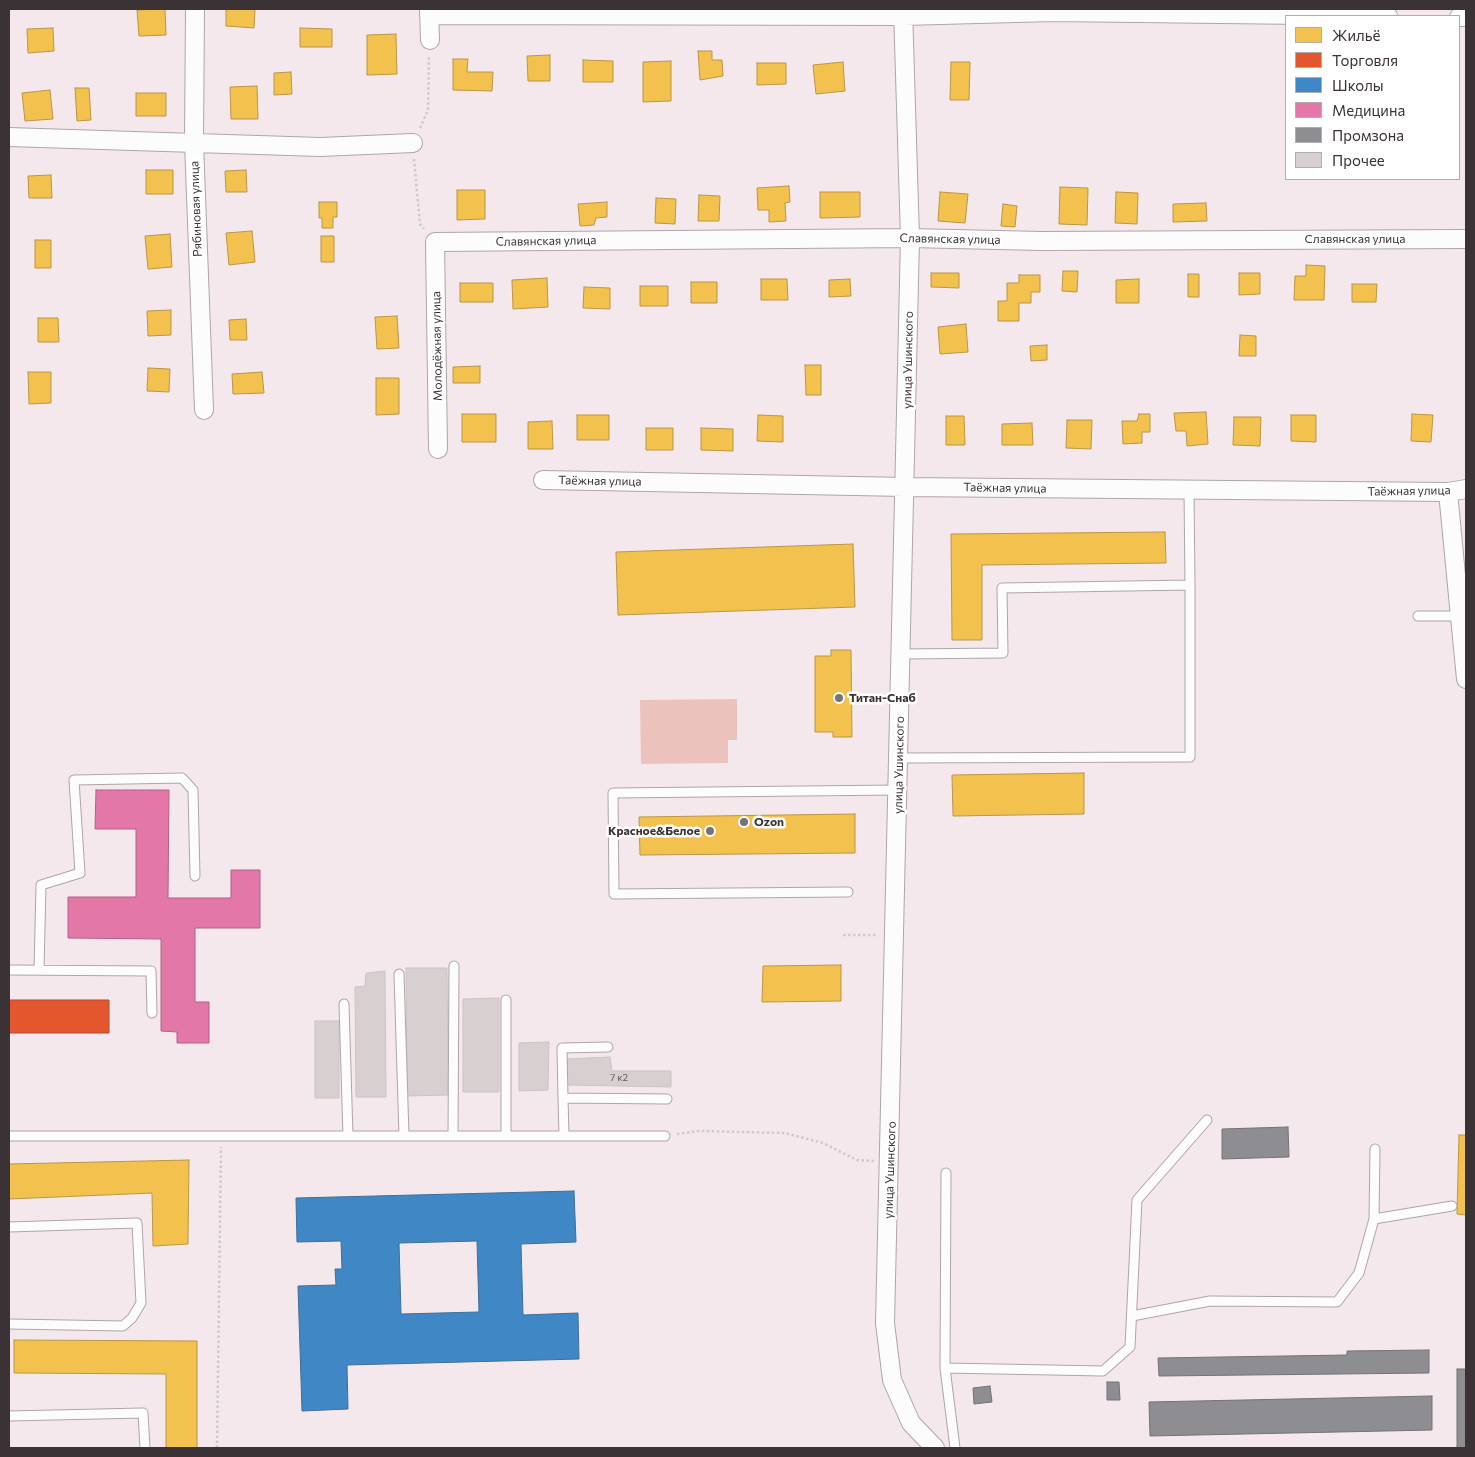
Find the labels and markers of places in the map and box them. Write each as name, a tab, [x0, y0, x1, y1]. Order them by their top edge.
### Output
place label: Титан-Снаб	[849, 691, 916, 705]
marker: Титан-Снаб	[833, 692, 845, 704]
place label: Ozon	[754, 815, 784, 829]
marker: Ozon	[738, 816, 750, 828]
place label: Красное&Белое	[608, 824, 700, 838]
marker: Красное&Белое	[704, 825, 716, 837]

